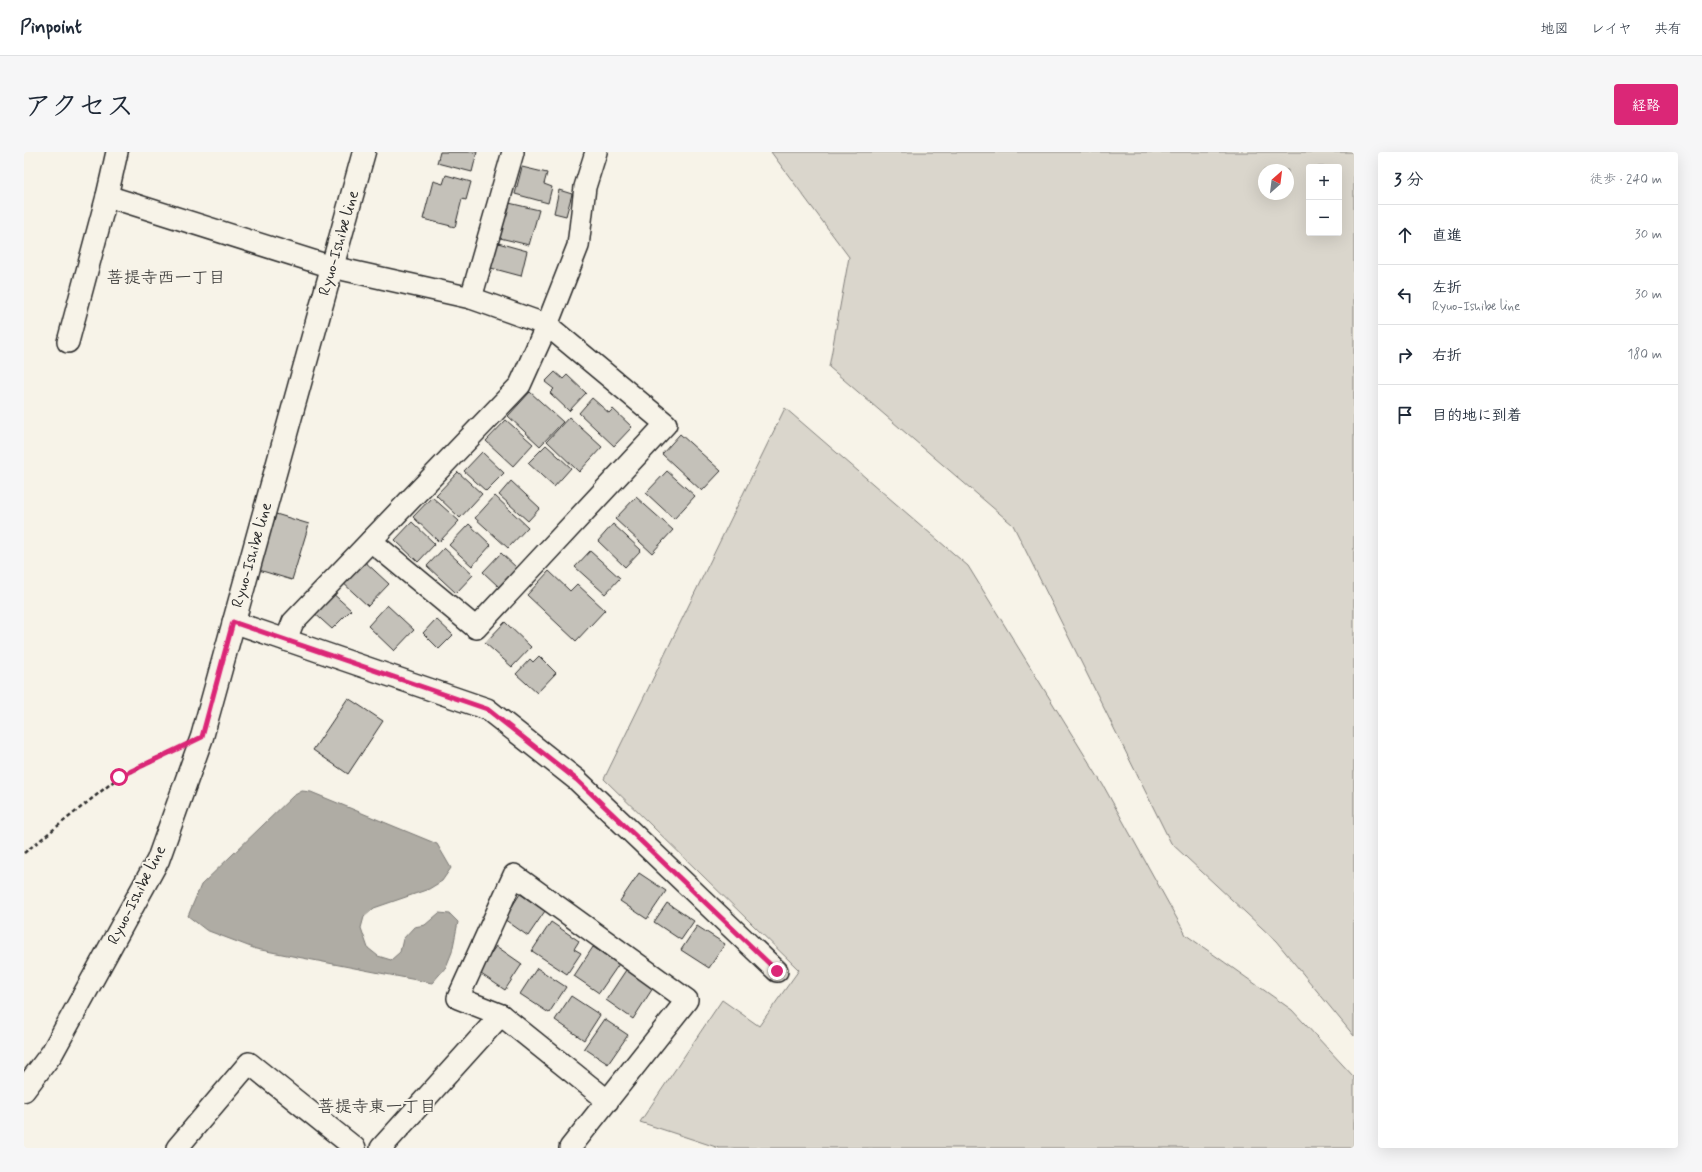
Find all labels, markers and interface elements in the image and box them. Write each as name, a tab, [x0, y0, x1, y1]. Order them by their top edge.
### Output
text: Pinpoint	[20, 15, 82, 40]
text: 地図	[1541, 20, 1569, 38]
text: レイヤ	[1591, 20, 1632, 38]
text: 共有	[1654, 20, 1682, 38]
button: 経路	[1614, 84, 1678, 125]
text: アクセス	[24, 89, 134, 126]
north arrow	[1258, 164, 1294, 200]
map controls	[1306, 164, 1342, 236]
button: +	[1306, 164, 1342, 200]
text: 3 分	[1394, 169, 1423, 191]
text: 徒歩 · 240 m	[1590, 171, 1662, 188]
street label: Ryuo-Ishibe line	[314, 188, 364, 298]
button: −	[1306, 200, 1342, 236]
icon: ahead	[1394, 224, 1416, 246]
text: 直進	[1432, 226, 1462, 246]
text: 30 m	[1635, 226, 1662, 243]
district label: 菩提寺西一丁目	[107, 267, 226, 289]
text: 左折	[1432, 278, 1462, 298]
icon: left	[1394, 284, 1416, 306]
text: 30 m	[1635, 286, 1662, 303]
text: Ryuo-Ishibe line	[1432, 298, 1520, 315]
icon: right	[1394, 344, 1416, 366]
text: 右折	[1432, 346, 1462, 366]
text: 180 m	[1627, 346, 1662, 363]
icon: arrive	[1394, 404, 1416, 426]
text: 目的地に到着	[1432, 406, 1522, 426]
street label: Ryuo-Ishibe line	[227, 500, 277, 610]
route start	[110, 768, 128, 786]
street label: Ryuo-Ishibe line	[103, 842, 171, 948]
route end	[768, 962, 786, 980]
district label: 菩提寺東一丁目	[318, 1096, 437, 1118]

